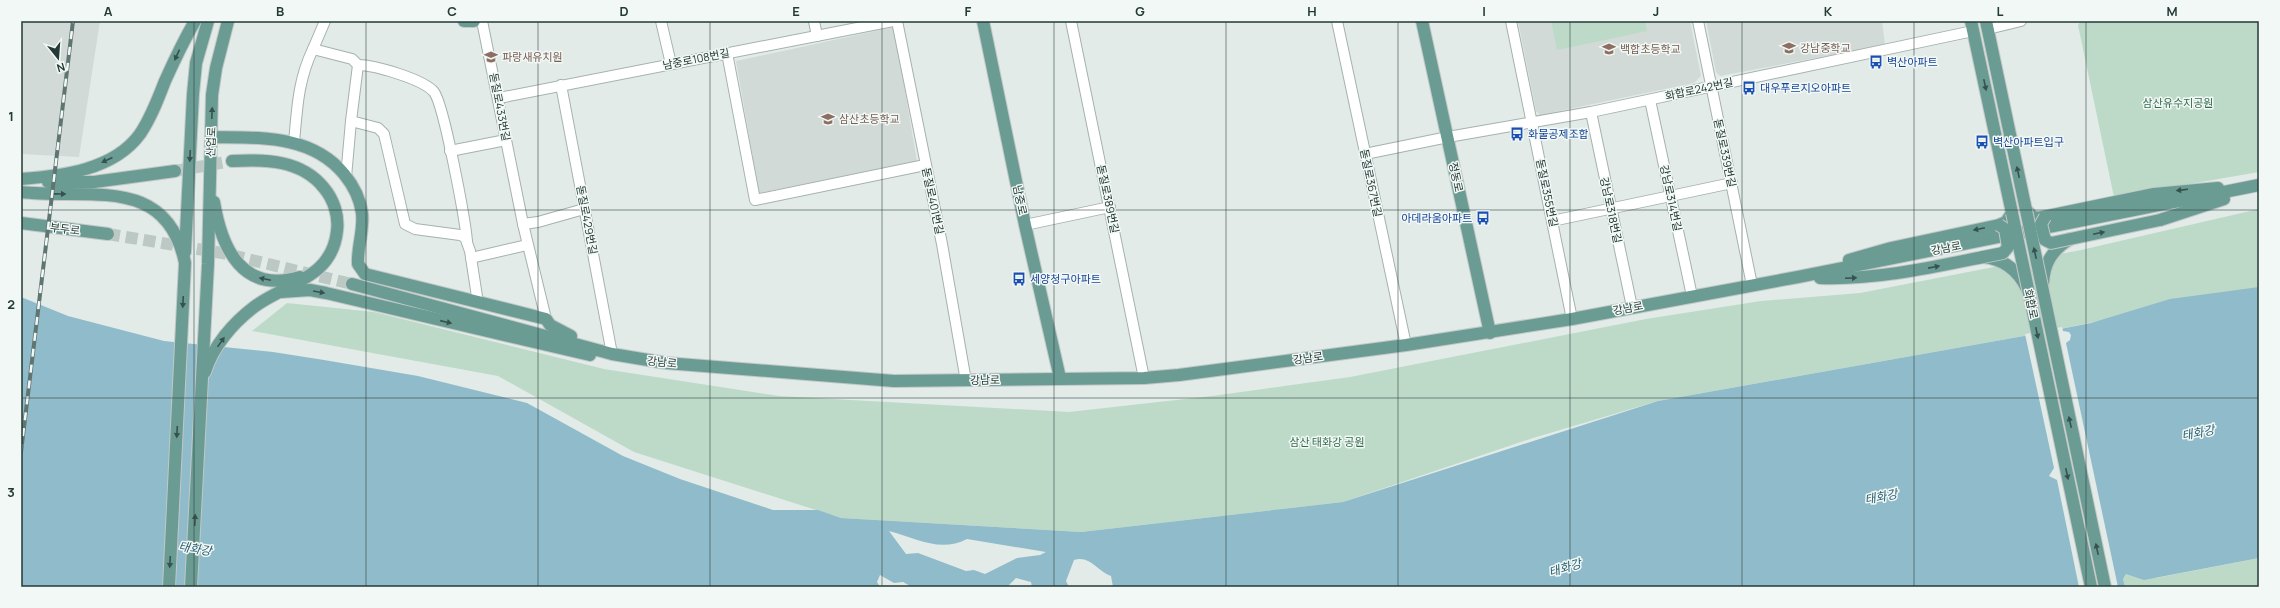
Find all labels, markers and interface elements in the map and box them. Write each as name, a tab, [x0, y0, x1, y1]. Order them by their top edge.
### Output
text: A	[104, 2, 113, 20]
text: B	[276, 2, 284, 20]
text: C	[447, 2, 457, 20]
text: D	[619, 2, 629, 20]
text: E	[792, 2, 800, 20]
text: F	[965, 2, 972, 20]
text: G	[1135, 2, 1145, 20]
text: H	[1307, 2, 1317, 20]
text: I	[1482, 2, 1486, 20]
text: J	[1653, 2, 1659, 20]
text: K	[1824, 2, 1833, 20]
text: L	[1997, 2, 2004, 20]
text: M	[2166, 2, 2178, 20]
north arrow	[38, 38, 78, 78]
school or university icon: 강남중학교	[1781, 40, 1797, 56]
place label: 강남중학교	[1800, 40, 1851, 55]
school or university icon: 백합초등학교	[1601, 41, 1617, 57]
place label: 백합초등학교	[1620, 41, 1681, 56]
street label: 남중로108번길	[661, 45, 731, 72]
school or university icon: 파랑새유치원	[483, 49, 499, 65]
place label: 파랑새유치원	[502, 49, 563, 64]
one-way arrow	[174, 50, 180, 61]
bus stop icon: 벽산아파트	[1868, 54, 1884, 70]
place label: 벽산아파트	[1887, 54, 1938, 69]
text: N	[55, 60, 67, 76]
street label: 돋질로433번길	[487, 71, 514, 142]
street label: 화합로242번길	[1663, 74, 1734, 103]
one-way arrow	[1982, 79, 1988, 91]
bus stop icon: 대우푸르지오아파트	[1741, 80, 1757, 96]
place label: 대우푸르지오아파트	[1760, 80, 1851, 95]
park label: 삼산유수지공원	[2143, 95, 2213, 110]
one-way arrow	[209, 106, 215, 119]
text: 1	[8, 107, 14, 125]
school or university icon: 삼산초등학교	[820, 111, 836, 127]
place label: 삼산초등학교	[839, 111, 900, 126]
street label: 돋질로339번길	[1711, 117, 1740, 188]
bus stop icon: 화물공제조합	[1509, 126, 1525, 142]
place label: 화물공제조합	[1528, 126, 1589, 141]
street label: 산업로	[202, 127, 219, 157]
bus stop icon: 벽산아파트입구	[1974, 134, 1990, 150]
place label: 벽산아파트입구	[1993, 134, 2064, 149]
street label: 돋질로367번길	[1357, 148, 1386, 218]
one-way arrow	[187, 150, 193, 163]
street label: 돋질로355번길	[1533, 157, 1562, 228]
one-way arrow	[100, 158, 112, 164]
street label: 정동로	[1446, 160, 1467, 193]
street label: 돋질로389번길	[1094, 163, 1123, 235]
street label: 강남로314번길	[1657, 163, 1686, 232]
street label: 돋질로401번길	[919, 166, 948, 236]
one-way arrow	[2014, 166, 2020, 178]
street label: 강남로318번길	[1597, 175, 1626, 244]
street label: 남중로	[1010, 183, 1031, 216]
street label: 돋질로429번길	[573, 184, 602, 256]
one-way arrow	[2176, 187, 2188, 194]
one-way arrow	[54, 191, 66, 198]
place label: 아데라움아파트	[1401, 210, 1472, 225]
bus stop icon: 아데라움아파트	[1475, 210, 1491, 226]
street label: 부두로	[49, 219, 81, 238]
one-way arrow	[1973, 227, 1986, 233]
one-way arrow	[2092, 230, 2105, 236]
street label: 강남로	[1930, 237, 1962, 258]
one-way arrow	[2031, 247, 2037, 259]
one-way arrow	[1928, 263, 1940, 269]
bus stop icon: 세양청구아파트	[1011, 271, 1027, 287]
place label: 세양청구아파트	[1030, 271, 1101, 286]
one-way arrow	[1845, 275, 1858, 281]
one-way arrow	[259, 276, 272, 282]
street label: 화합로	[2021, 287, 2042, 320]
one-way arrow	[313, 289, 326, 295]
text: 2	[7, 295, 15, 313]
one-way arrow	[180, 296, 186, 309]
street label: 강남로	[1612, 297, 1644, 318]
one-way arrow	[440, 319, 452, 325]
one-way arrow	[2035, 327, 2041, 339]
one-way arrow	[217, 336, 225, 347]
street label: 강남로	[1292, 348, 1324, 367]
street label: 강남로	[646, 352, 678, 371]
street label: 강남로	[970, 372, 1000, 387]
one-way arrow	[2067, 415, 2073, 428]
water label: 태화강	[2180, 421, 2218, 444]
one-way arrow	[173, 426, 180, 438]
park label: 삼산 태화강 공원	[1289, 434, 1365, 449]
one-way arrow	[2065, 468, 2071, 480]
text: 3	[7, 483, 15, 501]
water label: 태화강	[1863, 485, 1901, 508]
one-way arrow	[191, 514, 198, 526]
water label: 태화강	[177, 538, 215, 560]
one-way arrow	[2093, 543, 2099, 555]
water label: 태화강	[1547, 554, 1585, 580]
one-way arrow	[167, 556, 174, 568]

